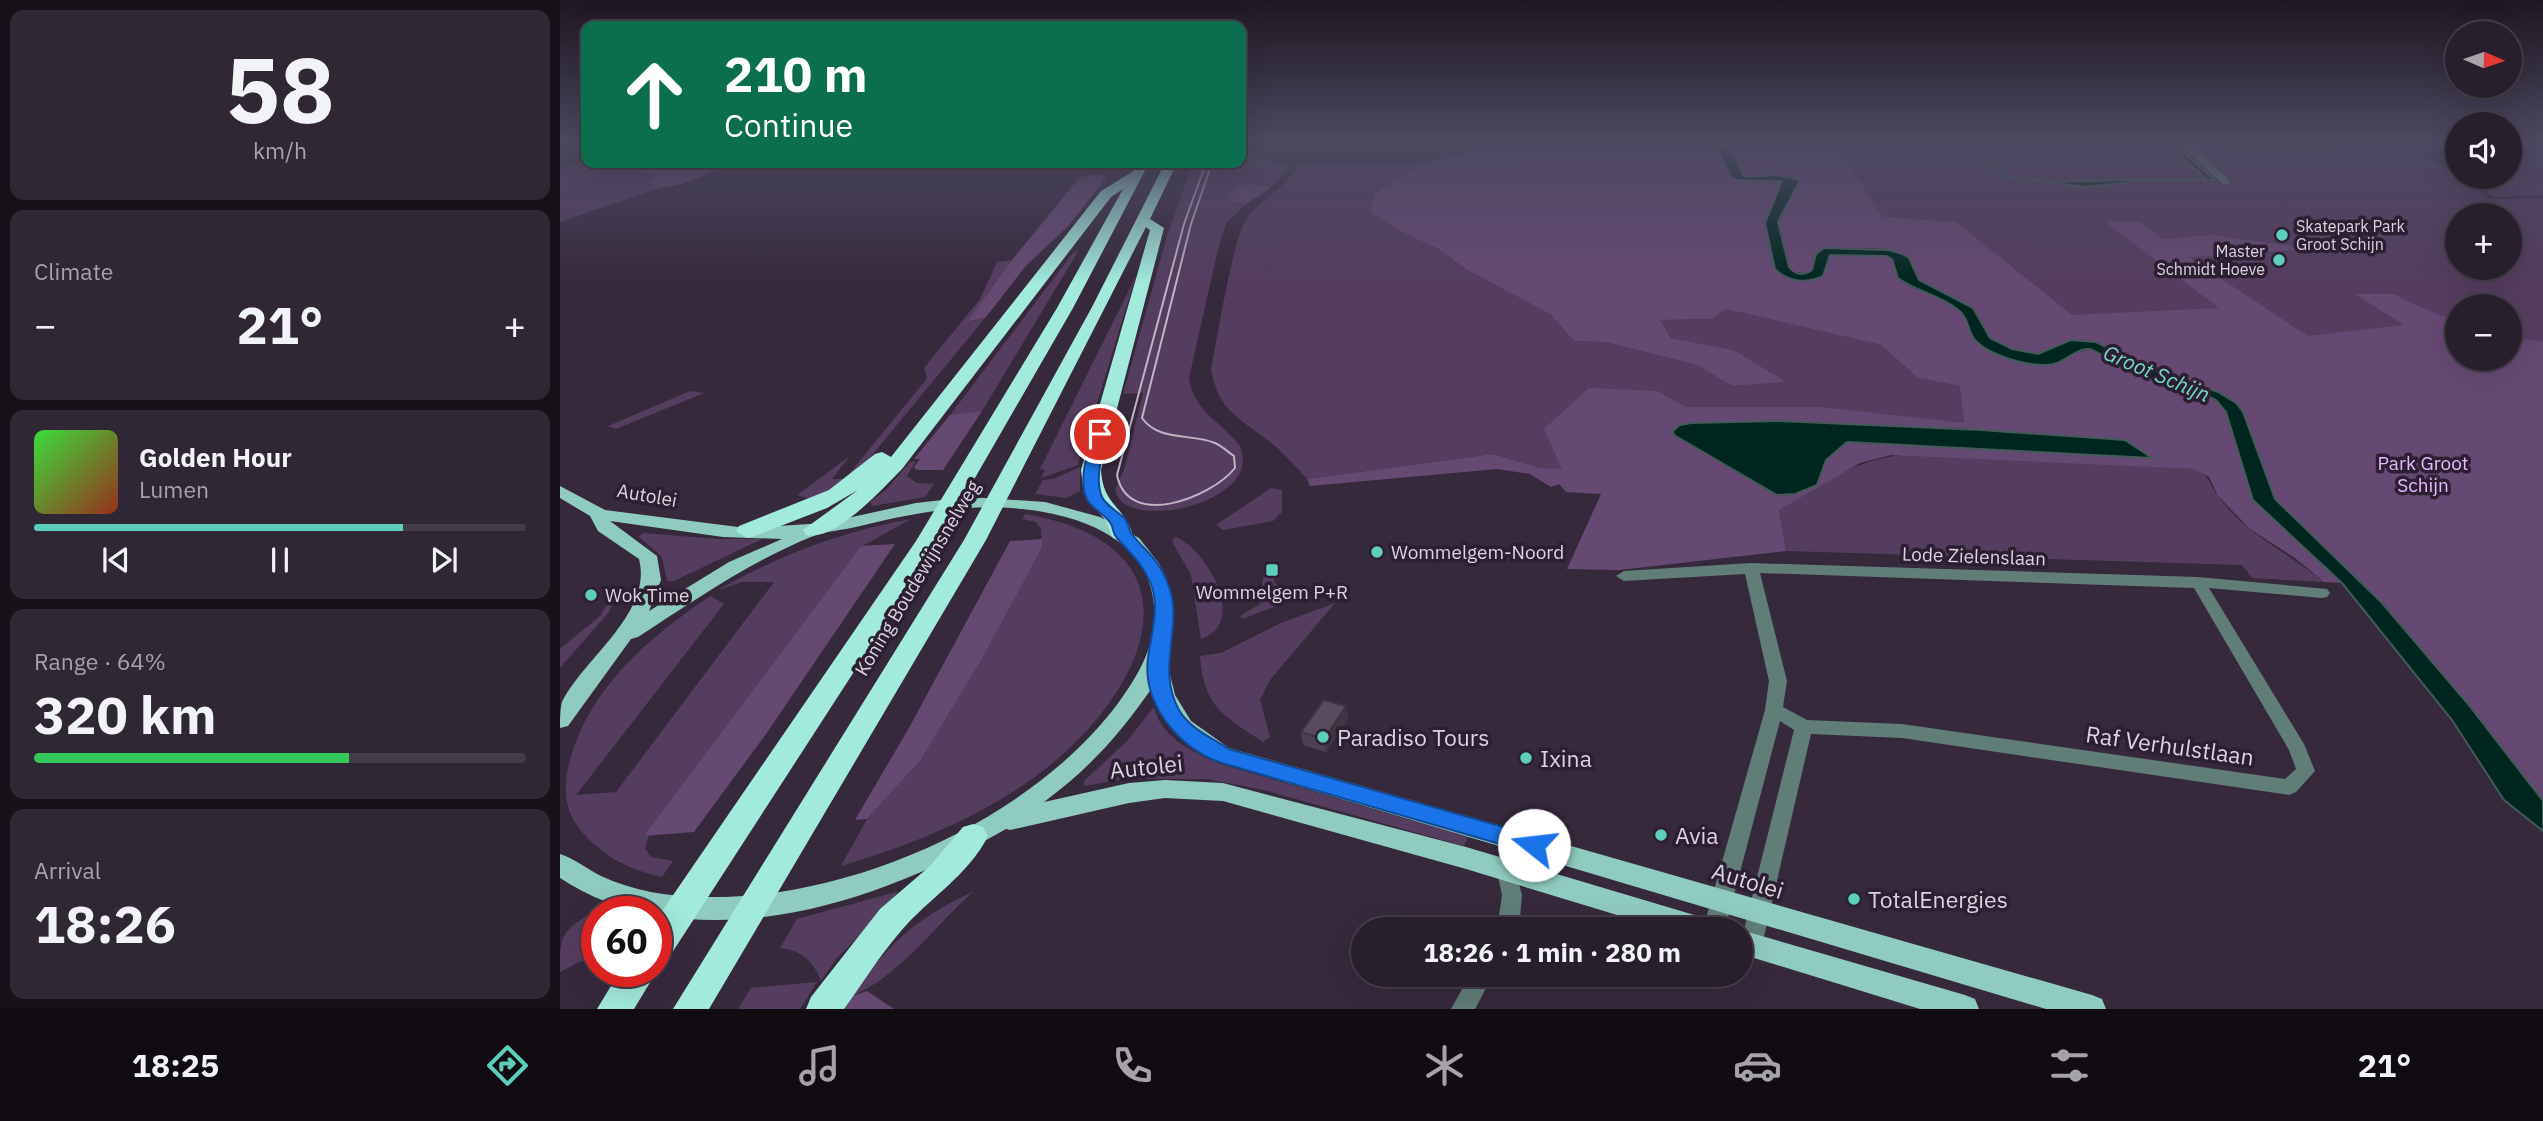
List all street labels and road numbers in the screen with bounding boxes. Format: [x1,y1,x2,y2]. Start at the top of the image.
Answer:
street label: Koning Boudewijnsnelweg [849,476,985,680]
street label: Autolei [615,478,679,512]
street label: Lode Zielenslaan [1902,541,2046,571]
street label: Raf Verhulstlaan [2084,718,2256,772]
street label: Autolei [1108,747,1184,785]
street label: Autolei [1709,855,1787,905]

